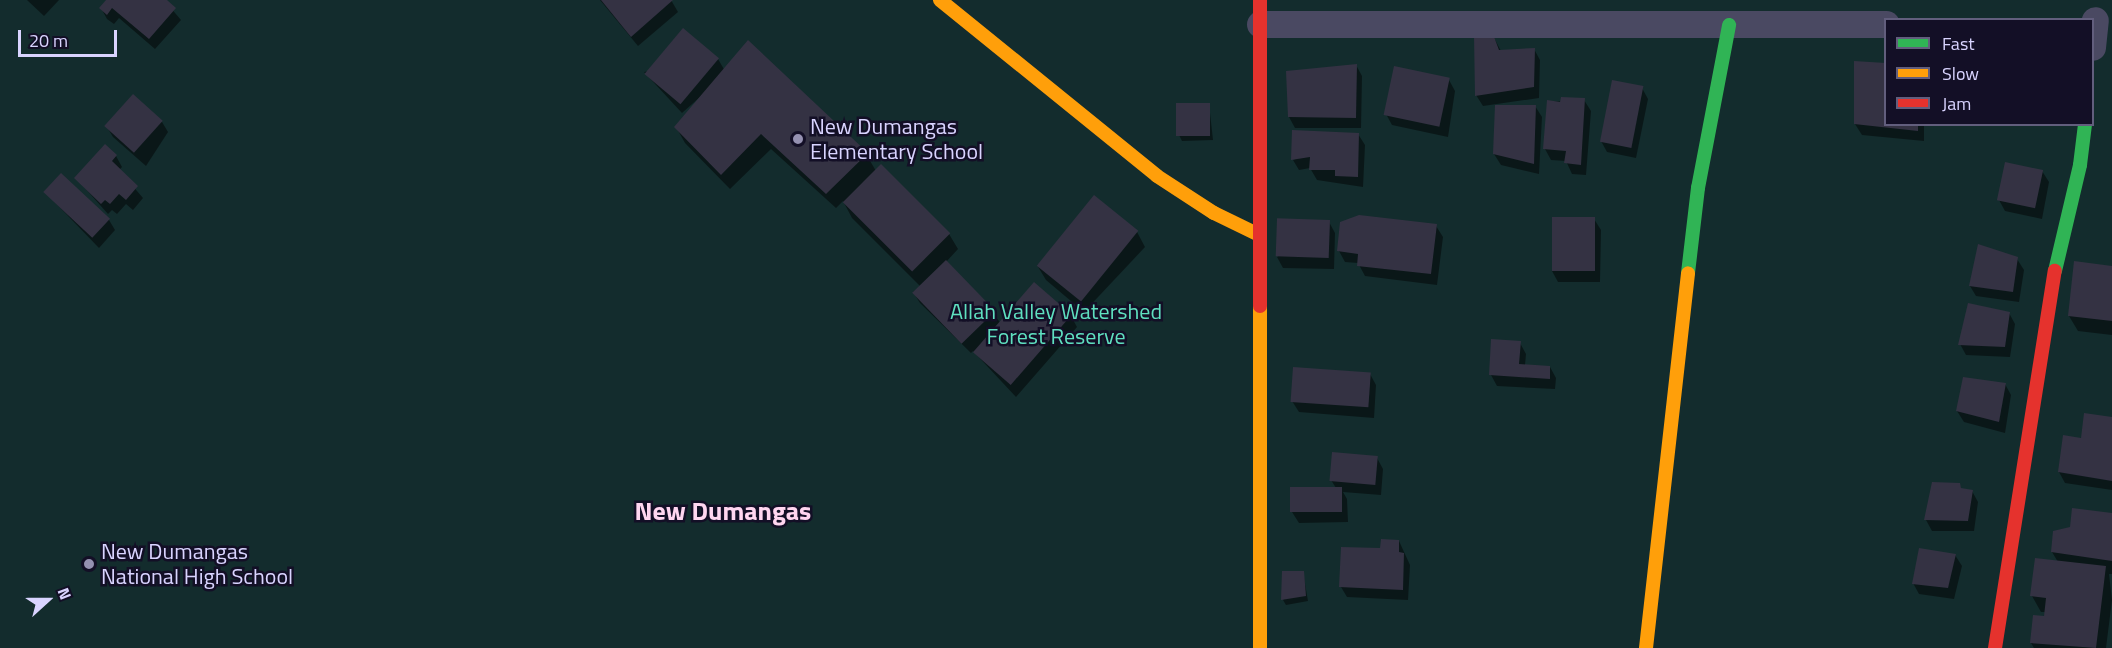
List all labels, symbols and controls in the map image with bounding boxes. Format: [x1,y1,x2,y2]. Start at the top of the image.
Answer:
scale bar [21,18,120,56]
legend [1884,18,2094,126]
text: 20 m [29,27,68,54]
text: Fast [1942,30,1975,57]
text: Slow [1942,60,1979,87]
text: Jam [1942,90,1971,117]
place label: New Dumangas Elementary School [810,113,983,164]
marker: New Dumangas Elementary School [791,132,805,146]
park label: Allah Valley Watershed Forest Reserve [950,298,1162,350]
district label: New Dumangas [635,495,811,527]
place label: New Dumangas National High School [101,538,293,590]
marker: New Dumangas National High School [82,557,96,571]
north arrow [18,570,78,630]
text: N [52,584,78,603]

